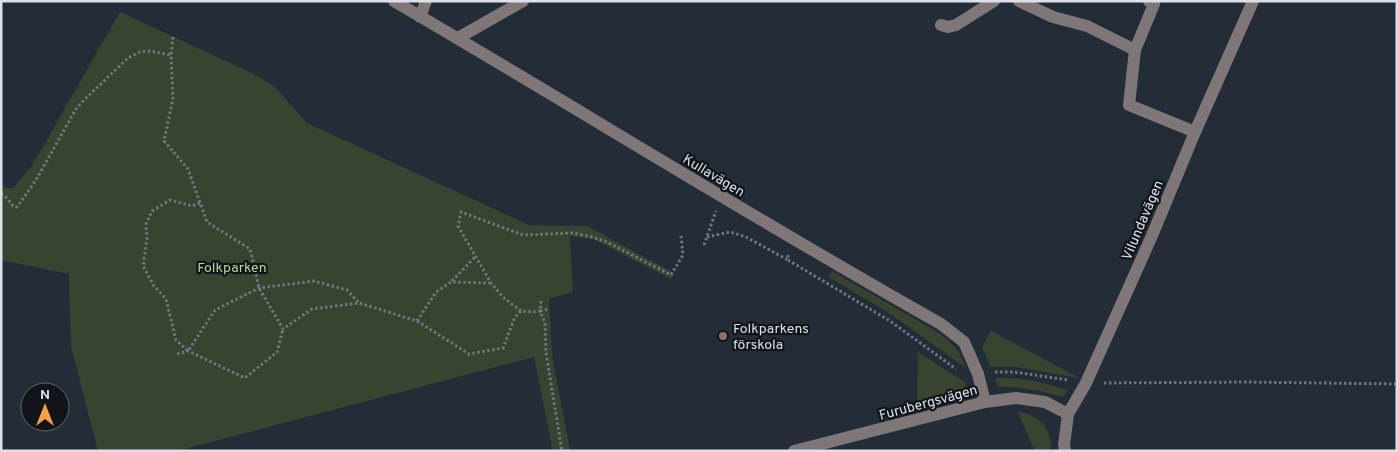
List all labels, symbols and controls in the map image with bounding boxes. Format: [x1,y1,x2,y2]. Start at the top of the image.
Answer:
street label: Kullavägen [679,151,747,201]
street label: Vilundavägen [1119,178,1168,263]
park label: Folkparken [197,260,267,277]
place label: Folkparkens förskola [733,321,809,354]
marker: Folkparkens förskola [717,330,729,342]
north arrow [20,382,70,432]
street label: Furubergsvägen [877,382,979,425]
text: N [40,387,50,404]

